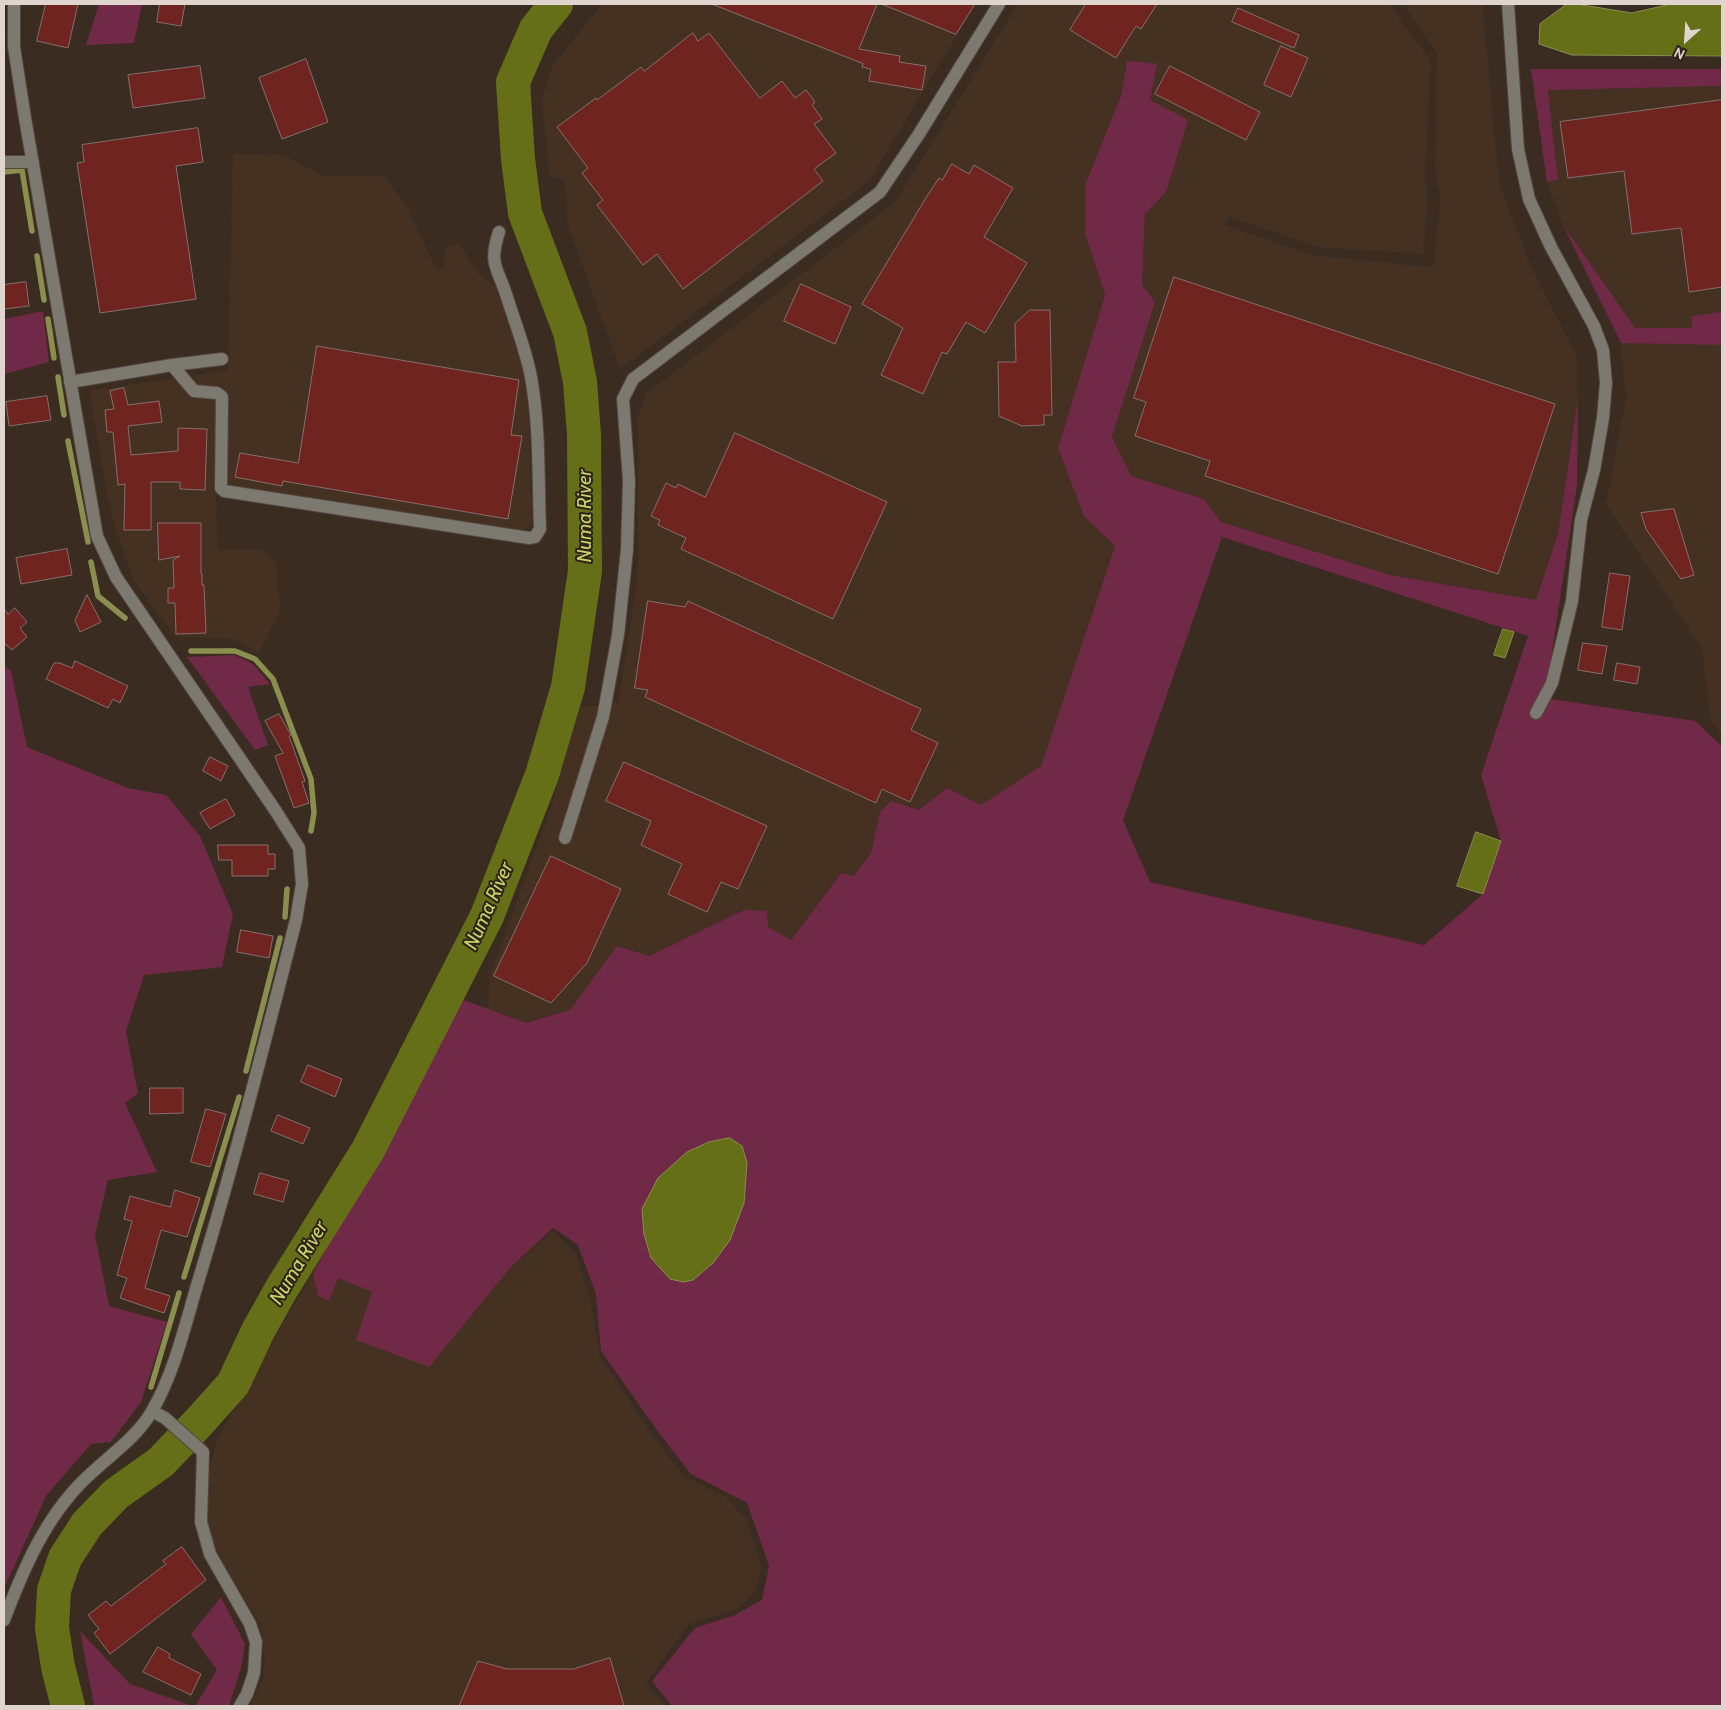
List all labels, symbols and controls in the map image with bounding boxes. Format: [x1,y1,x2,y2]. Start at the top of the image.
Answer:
north arrow [1661,15,1711,65]
text: N [1671,43,1688,64]
water label: Numa River [573,469,597,563]
water label: Numa River [459,859,519,953]
water label: Numa River [265,1217,333,1309]

